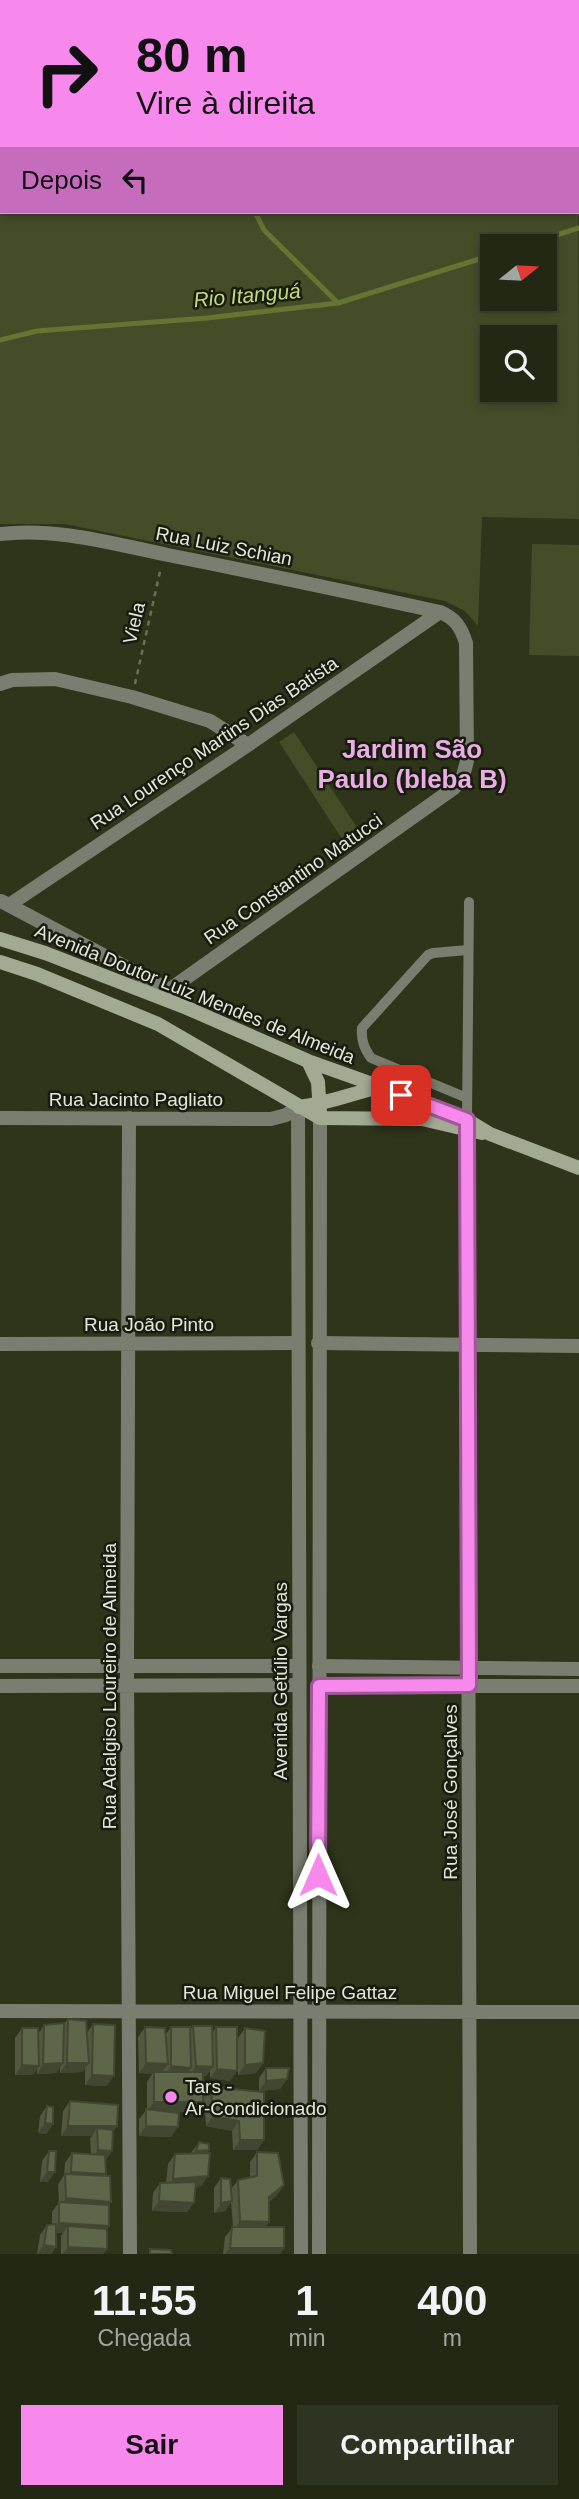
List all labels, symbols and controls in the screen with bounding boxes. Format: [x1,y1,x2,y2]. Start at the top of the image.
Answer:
icon: right [21,28,112,119]
text: 80 m [136,28,248,82]
text: Vire à direita [136,85,315,121]
icon: left [116,161,154,199]
text: Depois [21,165,102,195]
north arrow [480,234,556,312]
map controls [480,234,557,402]
water label: Rio Itanguá [192,279,302,311]
button: search [480,325,557,402]
street label: Rua Luiz Schian [154,522,294,570]
street label: Viela [119,600,149,646]
street label: Rua Lourenço Martins Dias Batista [86,652,342,834]
district label: Jardim São Paulo (bleba B) [317,734,507,794]
street label: Rua Constantino Matucci [200,810,386,948]
street label: Avenida Doutor Luiz Mendes de Almeida [32,920,358,1068]
pin [371,1065,431,1125]
icon: arrive [382,1076,420,1114]
street label: Rua Jacinto Pagliato [49,1089,223,1110]
street label: Rua João Pinto [84,1314,214,1335]
street label: Rua Adalgiso Loureiro de Almeida [99,1542,120,1829]
street label: Avenida Getúlio Vargas [270,1582,291,1780]
street label: Rua José Gonçalves [440,1704,461,1880]
position arrow [281,1838,355,1912]
street label: Rua Miguel Felipe Gattaz [183,1982,397,2003]
place label: Tars - Ar-Condicionado [185,2076,327,2119]
marker: Tars - Ar-Condicionado [163,2089,179,2105]
text: 11:55 [92,2277,197,2324]
text: 1 [295,2277,319,2324]
text: 400 [417,2277,487,2324]
text: Chegada [98,2325,191,2351]
text: min [288,2325,326,2351]
text: m [443,2325,462,2351]
button: Sair [21,2405,283,2485]
button: Compartilhar [297,2405,558,2485]

